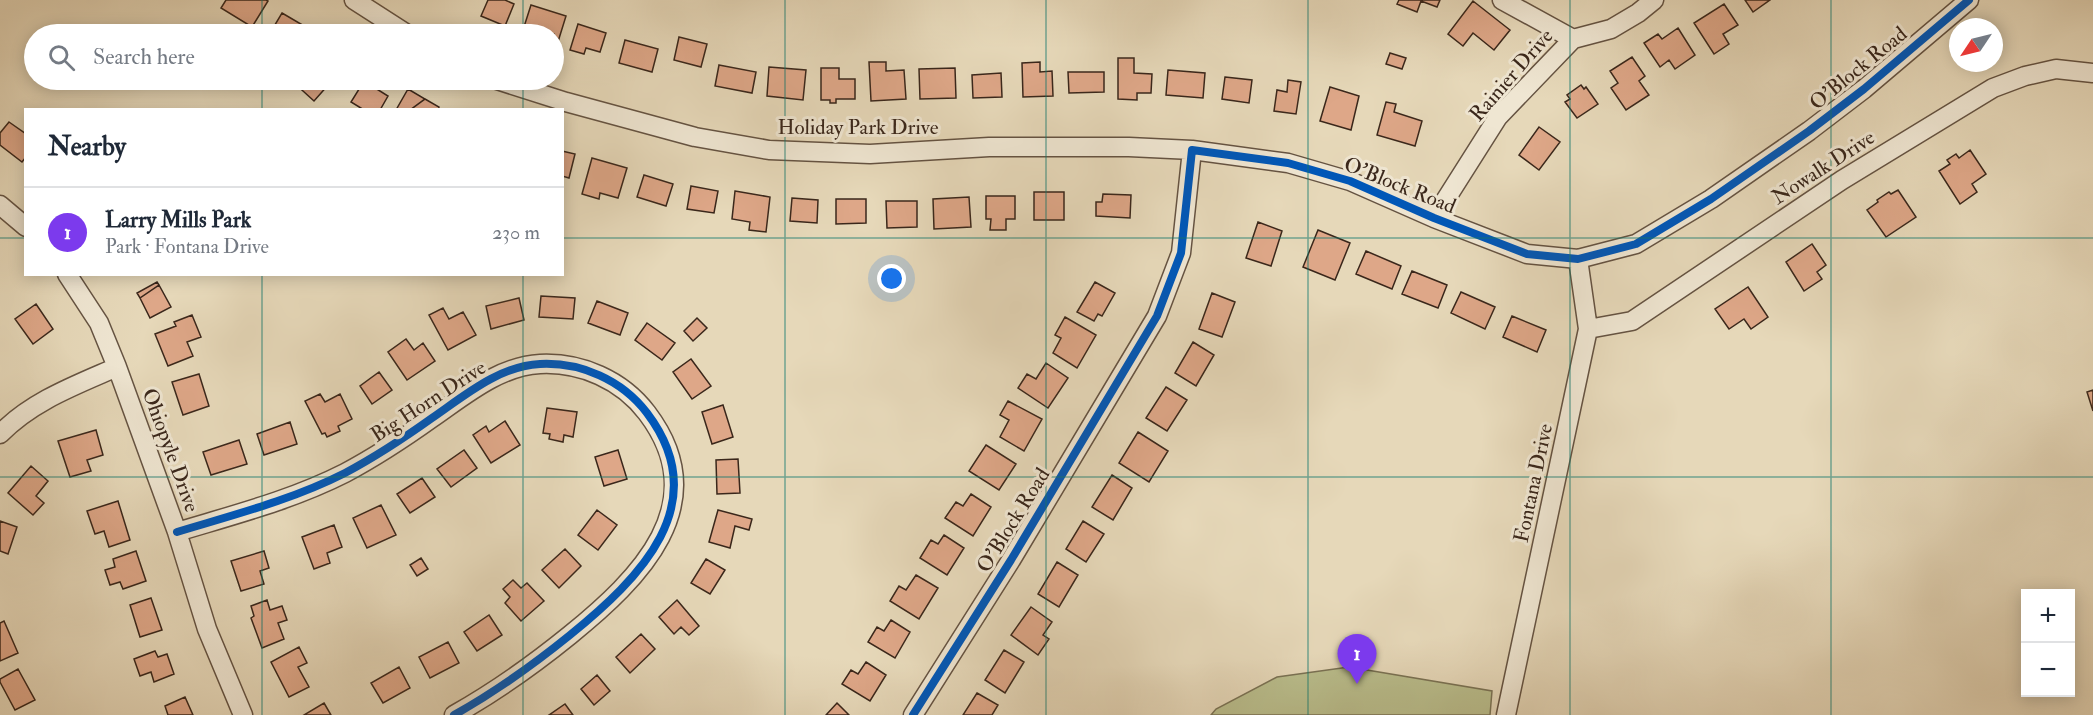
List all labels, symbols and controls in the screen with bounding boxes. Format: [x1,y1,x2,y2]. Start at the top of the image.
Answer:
north arrow [1949,18,2003,72]
street label: O'Block Road [1804,20,1913,116]
street label: Rainier Drive [1464,23,1559,127]
search box [24,24,564,90]
icon: search [45,41,78,74]
text: Search here [93,43,195,71]
street label: Holiday Park Drive [778,114,939,141]
street label: Nowalk Drive [1767,124,1880,211]
text: Nearby [48,131,126,163]
street label: O'Block Road [1340,151,1460,220]
text: Larry Mills Park [105,206,251,234]
text: 1 [64,220,71,245]
text: 230 m [492,220,540,245]
text: Park · Fontana Drive [105,234,269,259]
your location [877,264,906,293]
street label: Big Horn Drive [365,354,491,449]
street label: Ohiopyle Drive [136,385,205,516]
street label: Fontana Drive [1508,421,1559,545]
street label: O'Block Road [971,462,1057,578]
map controls [2021,589,2075,697]
button: + [2021,589,2075,643]
pin: 1 [1338,634,1376,684]
button: − [2021,643,2075,697]

